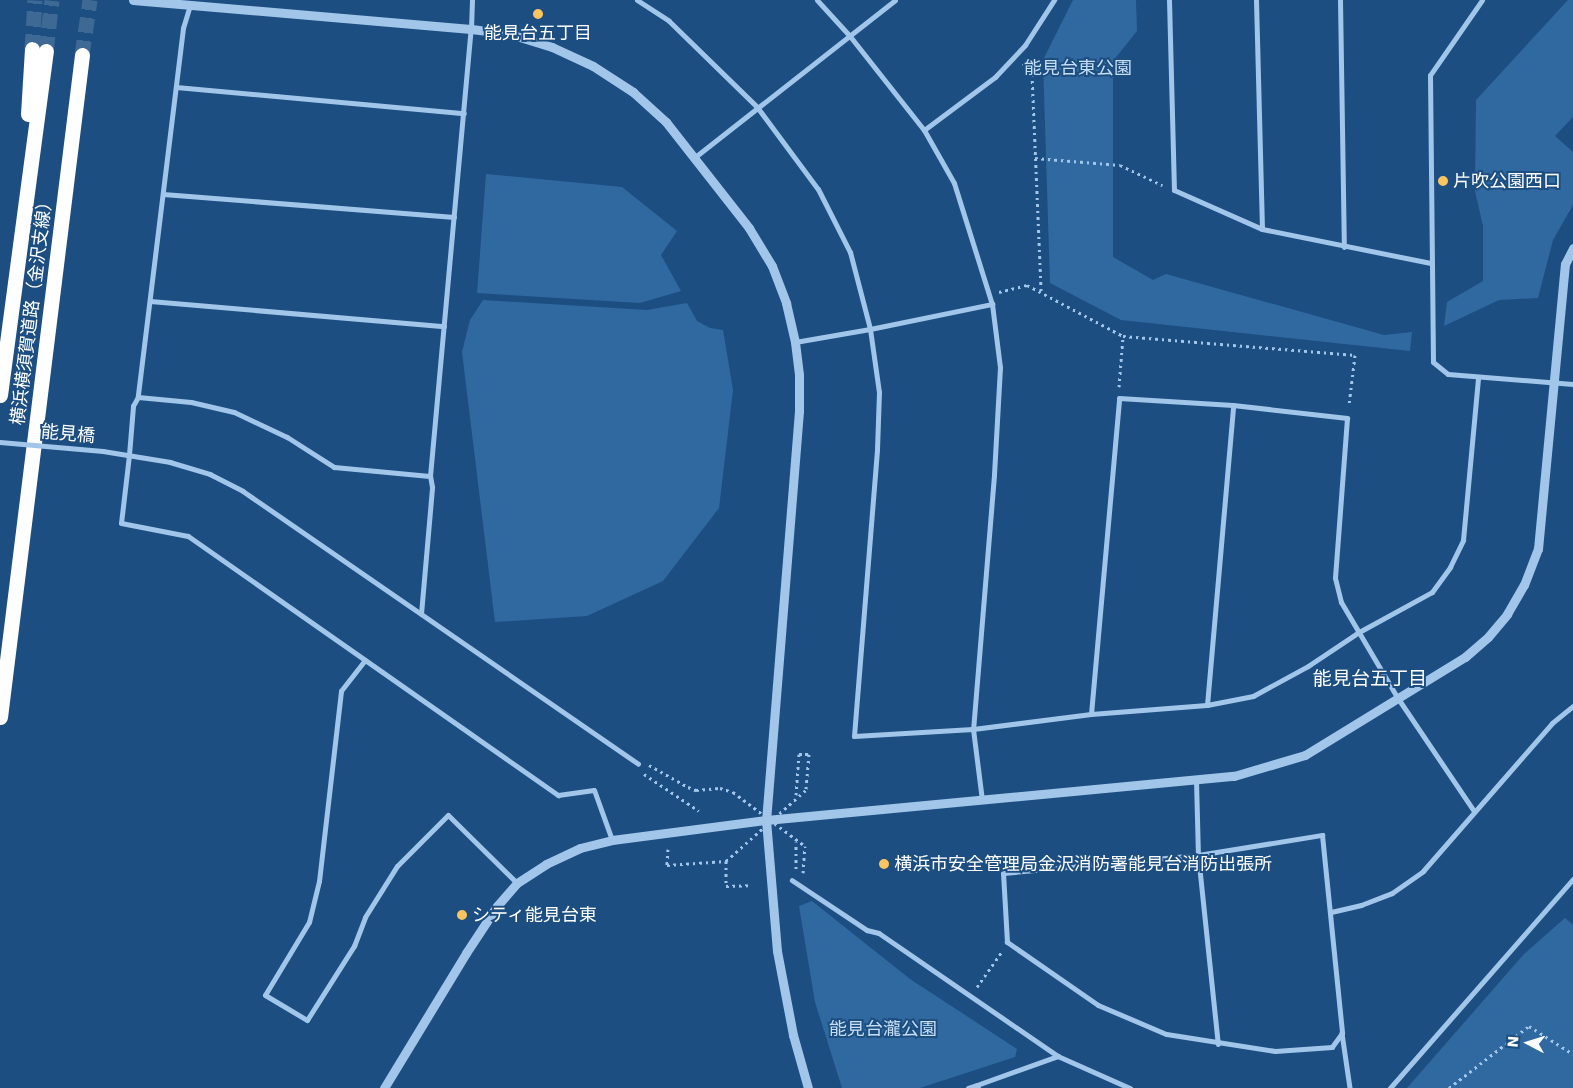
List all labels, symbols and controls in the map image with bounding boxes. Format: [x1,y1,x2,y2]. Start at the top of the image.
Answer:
marker: 能見台五丁目 [532,8,544,20]
place label: 能見台五丁目 [484,22,592,44]
park label: 能見台東公園 [1024,57,1132,79]
place label: 片吹公園西口 [1453,170,1561,192]
marker: 片吹公園西口 [1437,175,1449,187]
street label: 横浜横須賀道路（金沢支線） [7,192,57,426]
street label: 能見橋 [40,421,96,447]
district label: 能見台五丁目 [1313,668,1427,690]
place label: 横浜市安全管理局金沢消防署能見台消防出張所 [894,853,1272,875]
marker: 横浜市安全管理局金沢消防署能見台消防出張所 [878,858,890,870]
place label: シティ能見台東 [472,904,598,926]
marker: シティ能見台東 [456,909,468,921]
park label: 能見台瀧公園 [829,1018,937,1040]
north arrow [1503,1018,1553,1068]
text: N [1505,1035,1522,1048]

